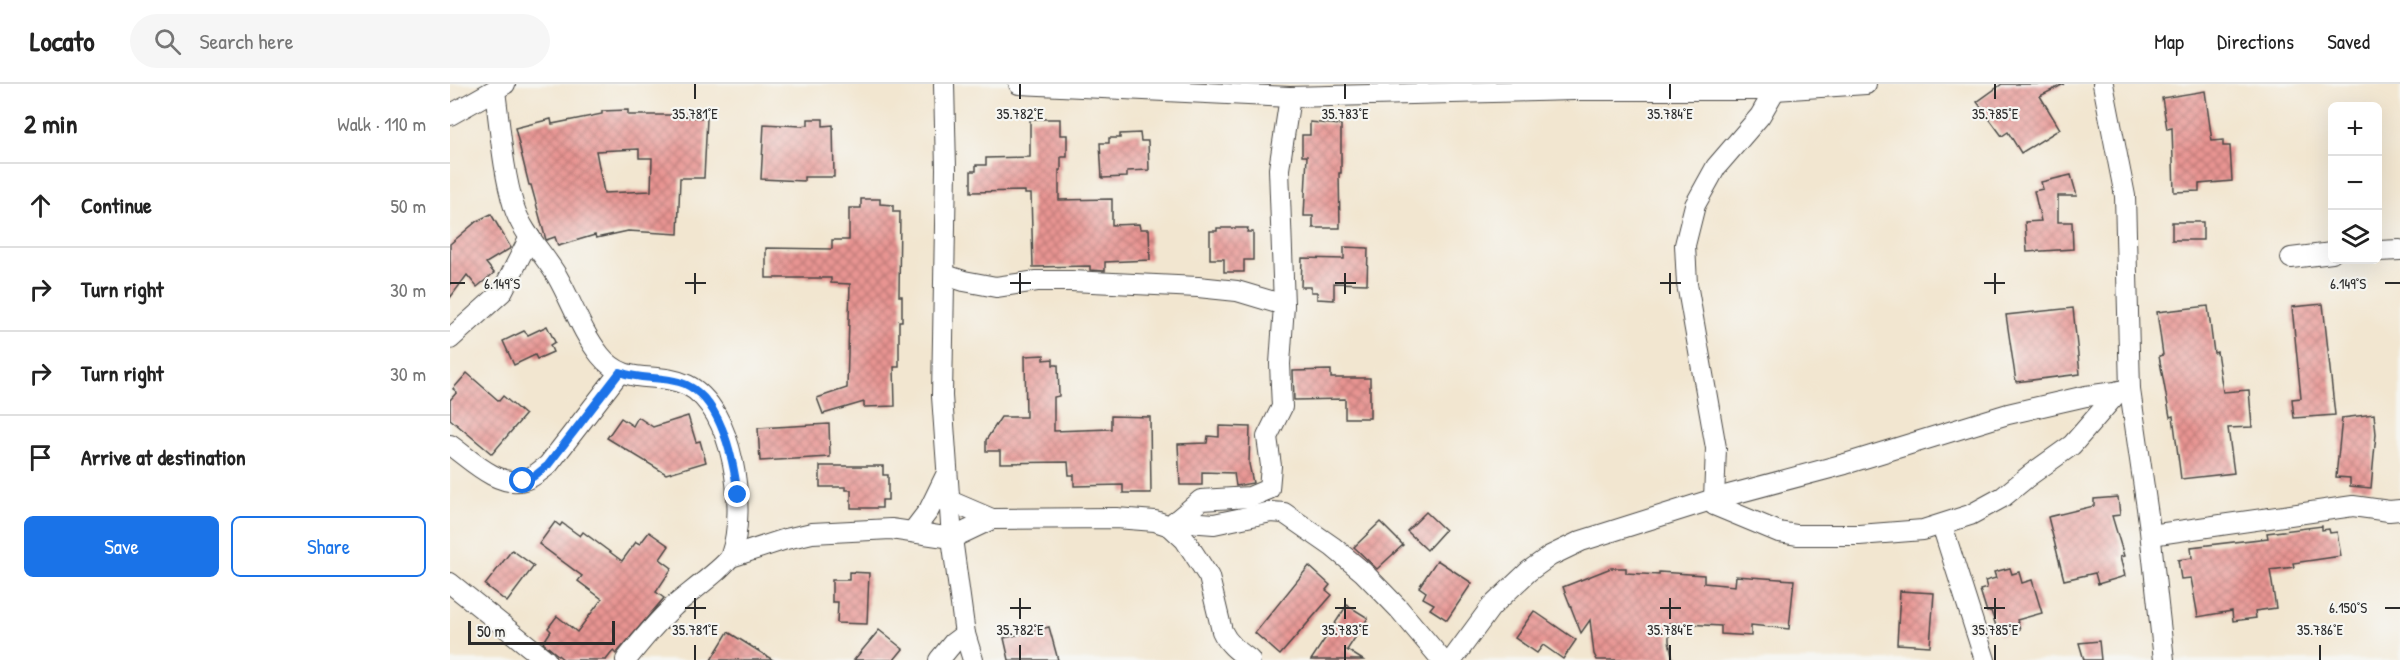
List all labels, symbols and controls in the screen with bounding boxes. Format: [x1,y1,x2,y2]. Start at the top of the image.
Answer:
search box [130,14,550,68]
text: Locato [30,22,94,60]
icon: search [151,25,184,58]
text: Search here [199,26,293,56]
text: Map [2154,27,2184,56]
text: Directions [2217,27,2294,56]
text: Saved [2327,27,2370,56]
map controls [2328,102,2382,264]
button: + [2328,102,2382,156]
text: 35.781°E [672,103,718,124]
text: 35.782°E [996,103,1044,124]
text: 35.783°E [1321,103,1369,124]
text: 35.784°E [1647,103,1693,124]
text: 35.785°E [1972,103,2019,124]
text: 2 min [24,106,77,141]
text: Walk · 110 m [337,110,426,137]
button: − [2328,156,2382,210]
icon: ahead [24,189,57,222]
text: Continue [81,190,152,220]
text: 50 m [390,192,426,219]
button: layers [2328,210,2382,264]
icon: right [24,273,57,306]
text: 6.149°S [484,273,520,294]
text: 6.149°S [2330,273,2366,294]
text: Turn right [81,274,164,304]
text: 30 m [390,276,426,303]
icon: right [24,357,57,390]
text: Turn right [81,358,164,388]
text: 30 m [390,360,426,387]
icon: arrive [24,441,57,474]
text: Arrive at destination [81,442,246,472]
route start [509,467,535,493]
route end [724,481,750,507]
button: Save [24,516,219,577]
button: Share [231,516,426,577]
text: 6.150°S [2329,597,2367,618]
scale bar [468,618,615,646]
text: 35.781°E [672,619,718,640]
text: 35.782°E [996,619,1044,640]
text: 35.783°E [1321,619,1369,640]
text: 35.784°E [1647,619,1693,640]
text: 35.785°E [1972,619,2019,640]
text: 35.786°E [2297,619,2344,640]
text: 50 m [477,620,506,642]

